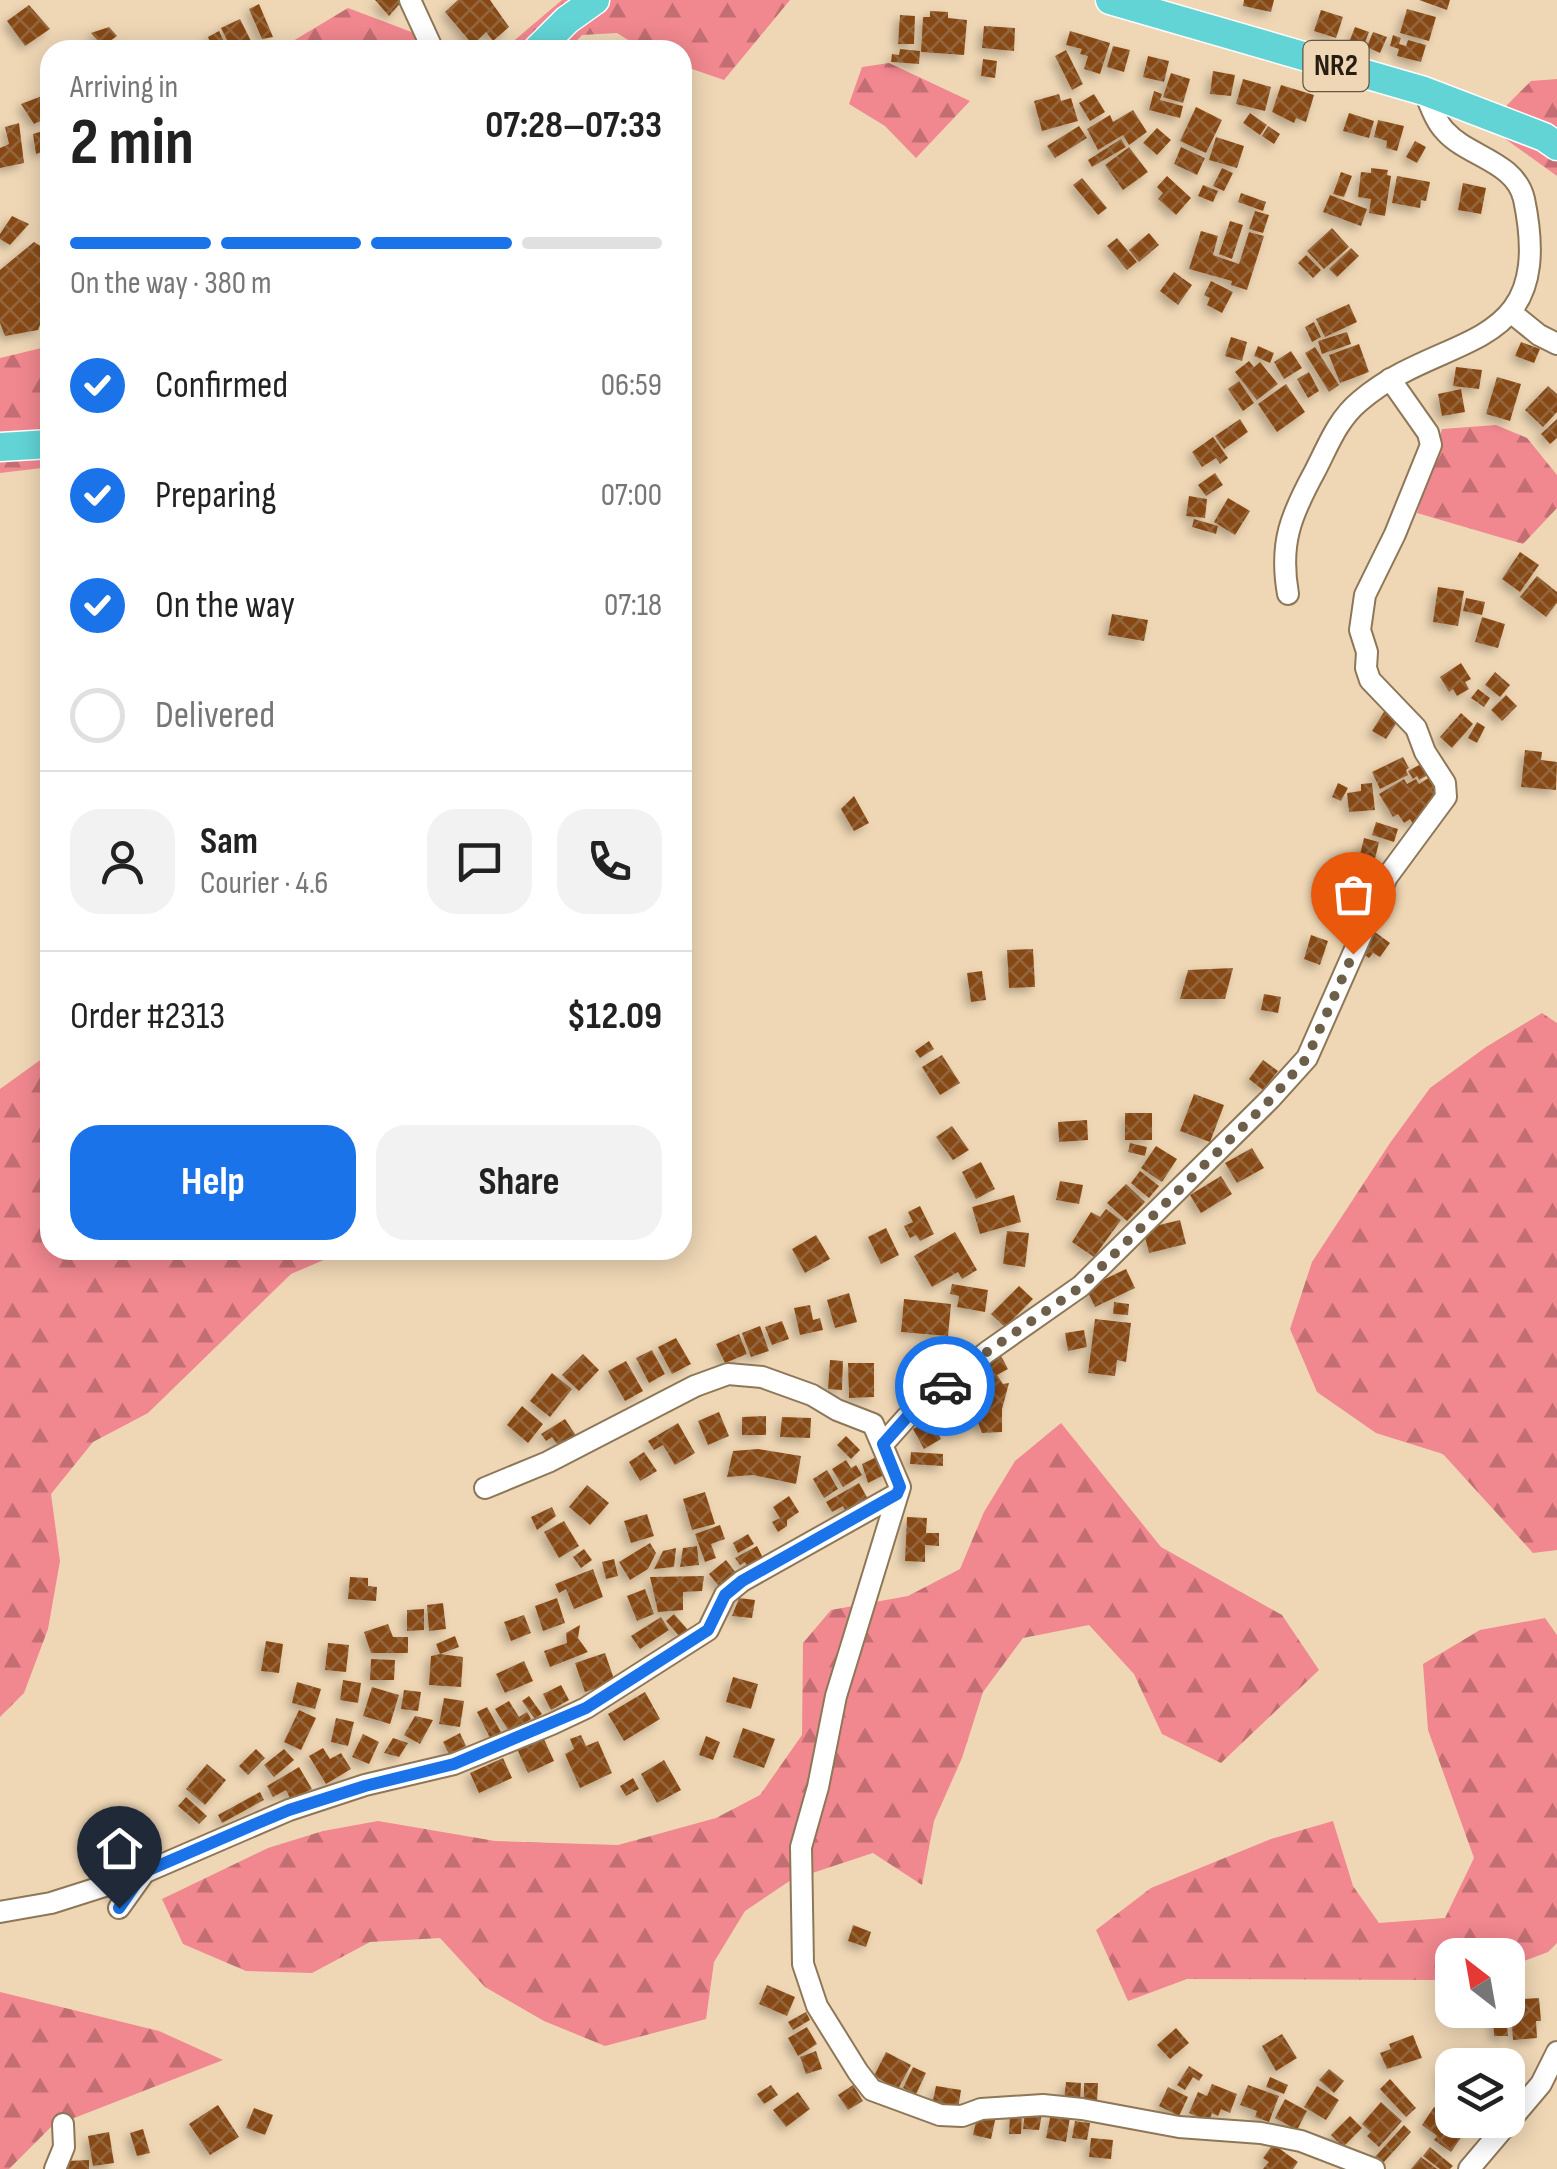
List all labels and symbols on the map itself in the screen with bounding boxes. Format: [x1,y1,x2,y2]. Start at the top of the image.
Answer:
road number: NR2 [1304,41,1368,91]
pin [1311,852,1396,955]
courier [895,1336,995,1436]
pin [77,1806,162,1909]
north arrow [1435,1938,1525,2028]

